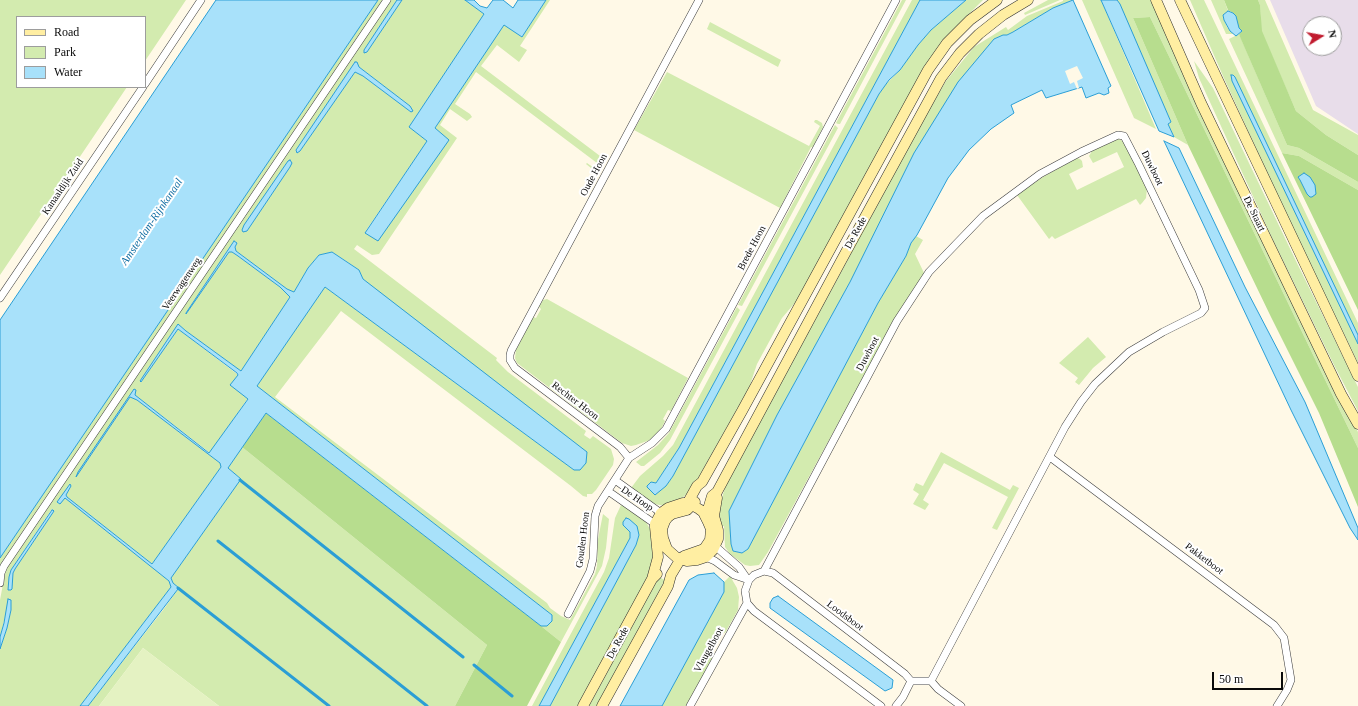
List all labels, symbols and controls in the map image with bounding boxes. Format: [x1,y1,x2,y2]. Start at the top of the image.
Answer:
legend [16,16,146,88]
north arrow [1302,16,1342,56]
text: Road [54,25,79,39]
text: N [1326,29,1339,39]
text: Park [54,45,76,59]
text: Water [54,65,82,79]
street label: Duwboot [1138,149,1166,187]
street label: Oude Hoon [578,152,610,198]
street label: Kanaaldijk Zuid [40,157,86,217]
water label: Amsterdam-Rijnkanaal [118,176,186,268]
street label: De Staart [1240,195,1268,233]
street label: De Rede [842,215,870,251]
street label: Brede Hoon [735,224,769,272]
street label: Veerwagenweg [160,255,204,313]
street label: Duwboot [854,335,882,373]
street label: Rechter Hoon [549,379,601,423]
street label: De Hoop [619,484,655,514]
street label: Gouden Hoon [574,511,592,569]
street label: Pakketboot [1182,541,1226,577]
street label: Loodsboot [824,598,866,634]
street label: De Rede [604,625,632,661]
street label: Vleugelboot [692,625,726,675]
scale bar [1214,664,1285,690]
text: 50 m [1219,672,1243,686]

